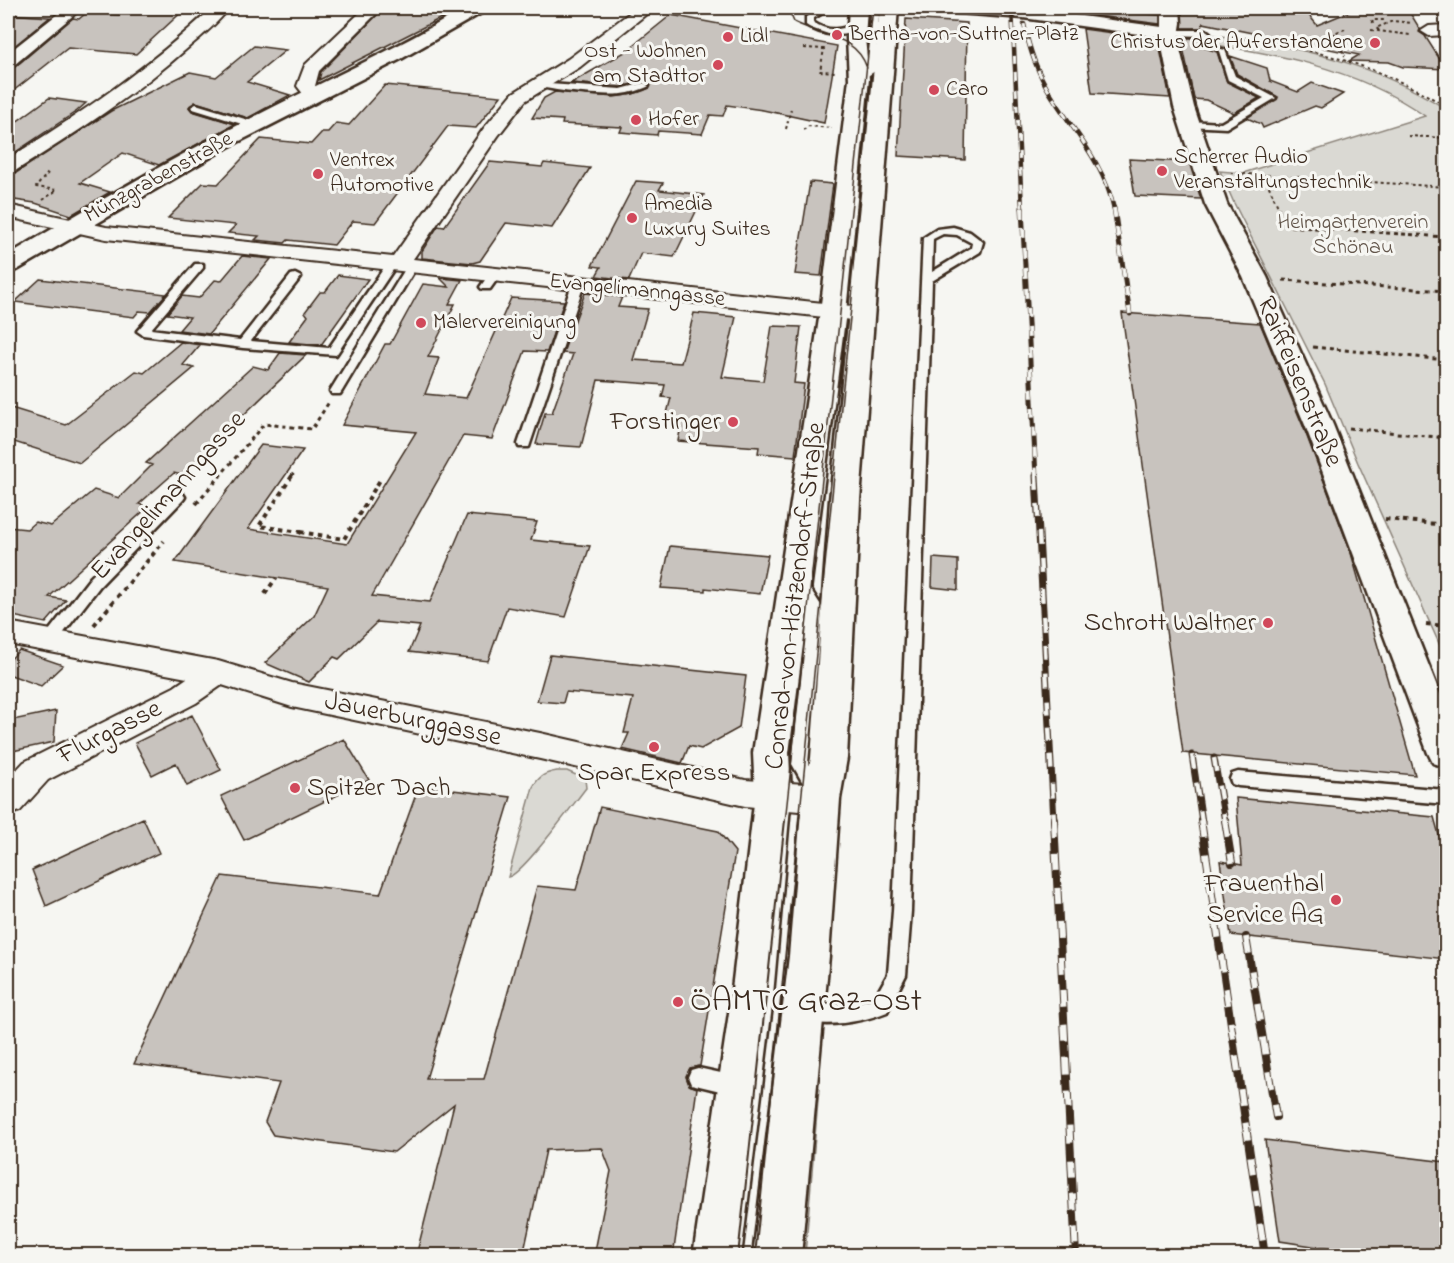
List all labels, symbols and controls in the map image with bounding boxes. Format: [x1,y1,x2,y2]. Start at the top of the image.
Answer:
place label: Bertha-von-Suttner-Platz [848,19,1079,51]
place label: Lidl [740,21,768,53]
place label: Christus der Auferstandene [1110,27,1363,59]
marker: Bertha-von-Suttner-Platz [830,28,844,42]
marker: Lidl [721,30,735,44]
place label: Ost - Wohnen am Stadttor [584,36,706,93]
marker: Christus der Auferstandene [1368,36,1382,50]
marker: Ost - Wohnen am Stadttor [711,58,725,72]
place label: Caro [946,74,988,106]
marker: Caro [927,83,941,97]
place label: Hofer [648,104,699,136]
marker: Hofer [629,113,643,127]
street label: Münzgrabenstraße [79,124,240,233]
place label: Scherrer Audio Veranstaltungstechnik [1173,142,1372,200]
place label: Ventrex Automotive [329,145,434,202]
marker: Scherrer Audio Veranstaltungstechnik [1155,164,1169,178]
marker: Ventrex Automotive [311,167,325,181]
place label: Amedia Luxury Suites [644,189,771,247]
park label: Heimgartenverein Schönau [1278,207,1428,264]
marker: Amedia Luxury Suites [625,211,639,225]
street label: Evangelimanngasse [547,266,727,317]
street label: Raiffeisenstraße [1246,291,1353,474]
place label: Malervereinigung [433,307,576,340]
marker: Malervereinigung [414,316,428,330]
street label: Evangelimanngasse [82,402,257,590]
place label: Forstinger [609,403,722,442]
marker: Forstinger [726,415,740,429]
street label: Conrad-von-Hötzendorf-Straße [755,419,837,772]
place label: Schrott Waltner [1084,604,1257,643]
marker: Schrott Waltner [1261,616,1275,630]
street label: Jauerburggasse [321,682,506,758]
street label: Flurgasse [50,690,170,776]
marker: Spar Express [647,740,661,754]
place label: Spar Express [578,754,730,793]
place label: Spitzer Dach [307,769,451,808]
marker: Spitzer Dach [288,781,302,795]
place label: Frauenthal Service AG [1203,865,1324,935]
marker: Frauenthal Service AG [1329,893,1343,907]
place label: ÖAMTC Graz-Ost [690,978,922,1026]
marker: ÖAMTC Graz-Ost [671,995,685,1009]

